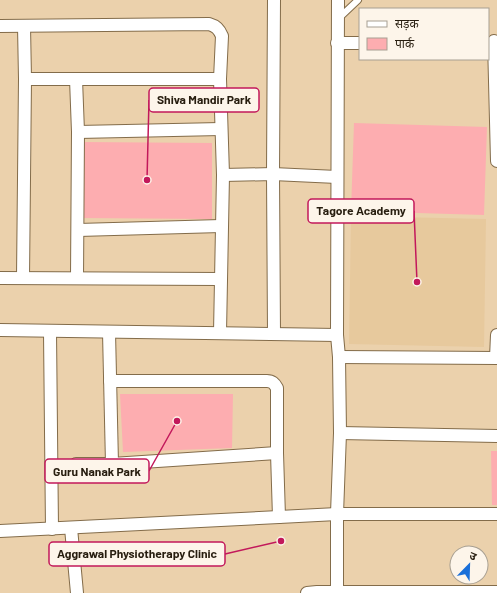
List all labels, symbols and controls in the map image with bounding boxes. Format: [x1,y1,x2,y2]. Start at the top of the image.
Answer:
legend [359,8,489,60]
text: सड़क [395,16,420,31]
text: पार्क [395,36,415,50]
callout: Shiva Mandir Park [149,88,259,112]
text: Shiva Mandir Park [157,92,252,106]
callout: Tagore Academy [308,199,414,223]
text: Tagore Academy [316,203,406,217]
callout: Guru Nanak Park [45,459,149,483]
text: Guru Nanak Park [53,464,142,478]
callout: Aggrawal Physiotherapy Clinic [49,542,225,566]
north arrow [449,545,489,585]
text: Aggrawal Physiotherapy Clinic [57,546,218,560]
text: उ [468,548,479,563]

